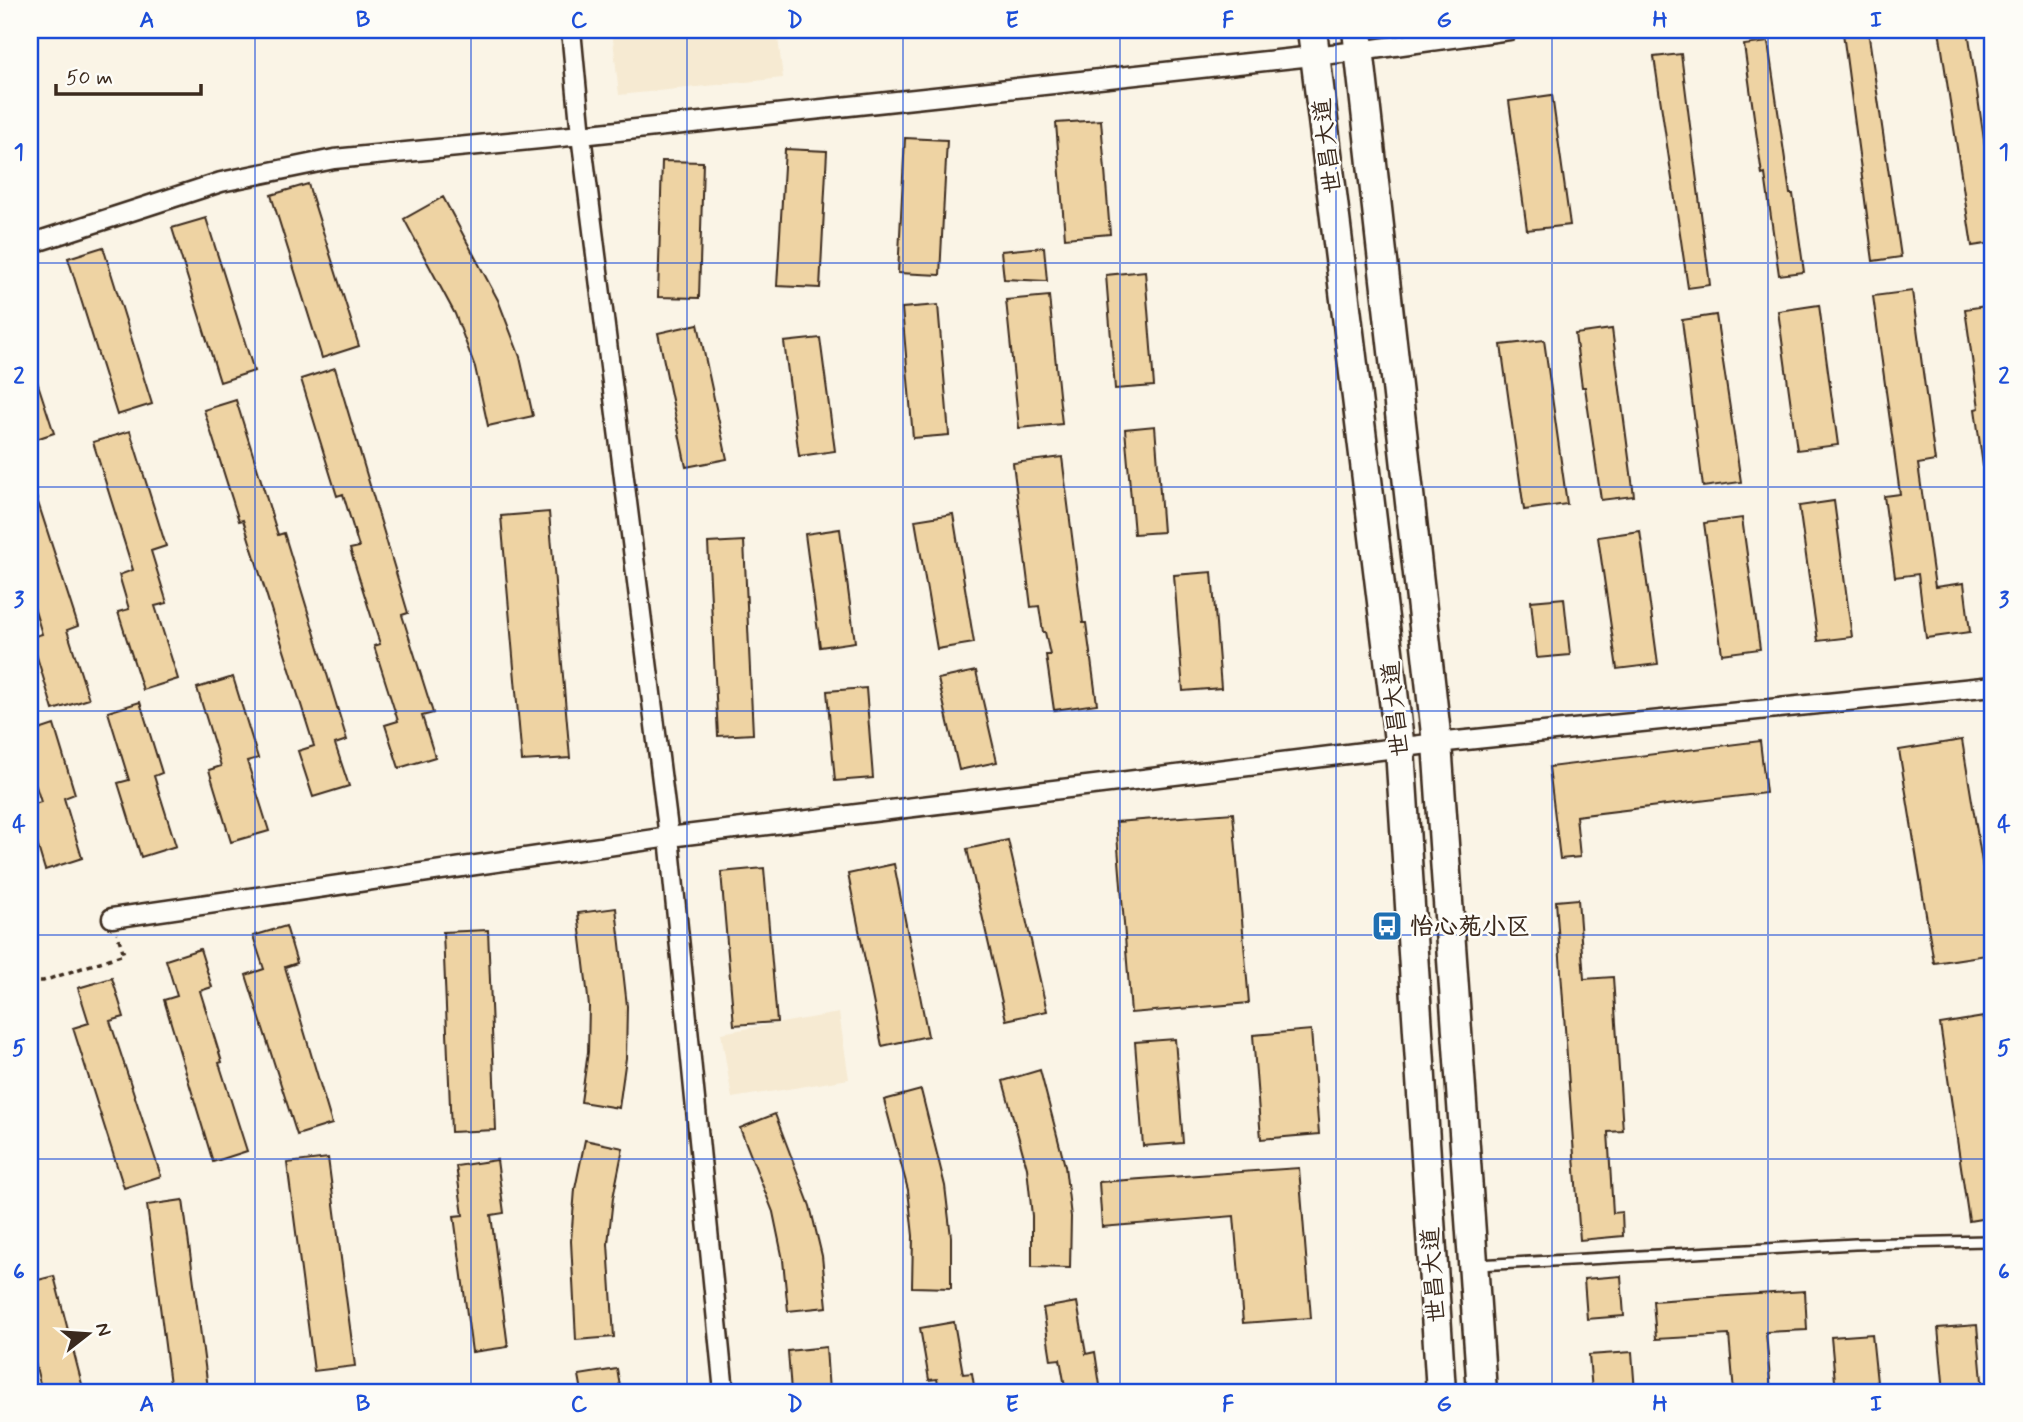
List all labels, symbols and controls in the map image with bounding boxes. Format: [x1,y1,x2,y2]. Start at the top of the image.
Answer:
text: A [139,6,155,36]
text: B [356,6,371,36]
text: C [571,6,588,36]
text: D [787,6,803,36]
text: E [1005,6,1019,36]
text: F [1222,6,1234,36]
text: G [1436,6,1452,36]
text: H [1652,6,1668,36]
text: I [1870,6,1882,36]
scale bar [56,52,201,96]
text: 50 m [66,64,113,92]
street label: 世昌大道 [1307,96,1350,195]
text: 1 [14,138,24,168]
text: 1 [1999,138,2009,168]
text: 2 [13,362,25,392]
text: 2 [1998,362,2010,392]
text: 3 [14,586,25,616]
text: 3 [1999,586,2010,616]
street label: 世昌大道 [1376,659,1417,758]
text: 4 [12,810,26,840]
text: 4 [1997,810,2011,840]
bus stop icon: 怡心苑小区 [1370,909,1404,943]
place label: 怡心苑小区 [1410,912,1530,943]
text: 5 [12,1034,26,1064]
text: 5 [1997,1034,2011,1064]
street label: 世昌大道 [1416,1226,1453,1324]
text: 6 [13,1258,25,1288]
text: 6 [1998,1258,2010,1288]
north arrow [52,1300,122,1370]
text: N [89,1320,117,1339]
text: A [139,1390,155,1420]
text: B [356,1390,371,1420]
text: C [571,1390,588,1420]
text: D [787,1390,803,1420]
text: E [1005,1390,1019,1420]
text: F [1222,1390,1234,1420]
text: G [1436,1390,1452,1420]
text: H [1652,1390,1668,1420]
text: I [1870,1390,1882,1420]

